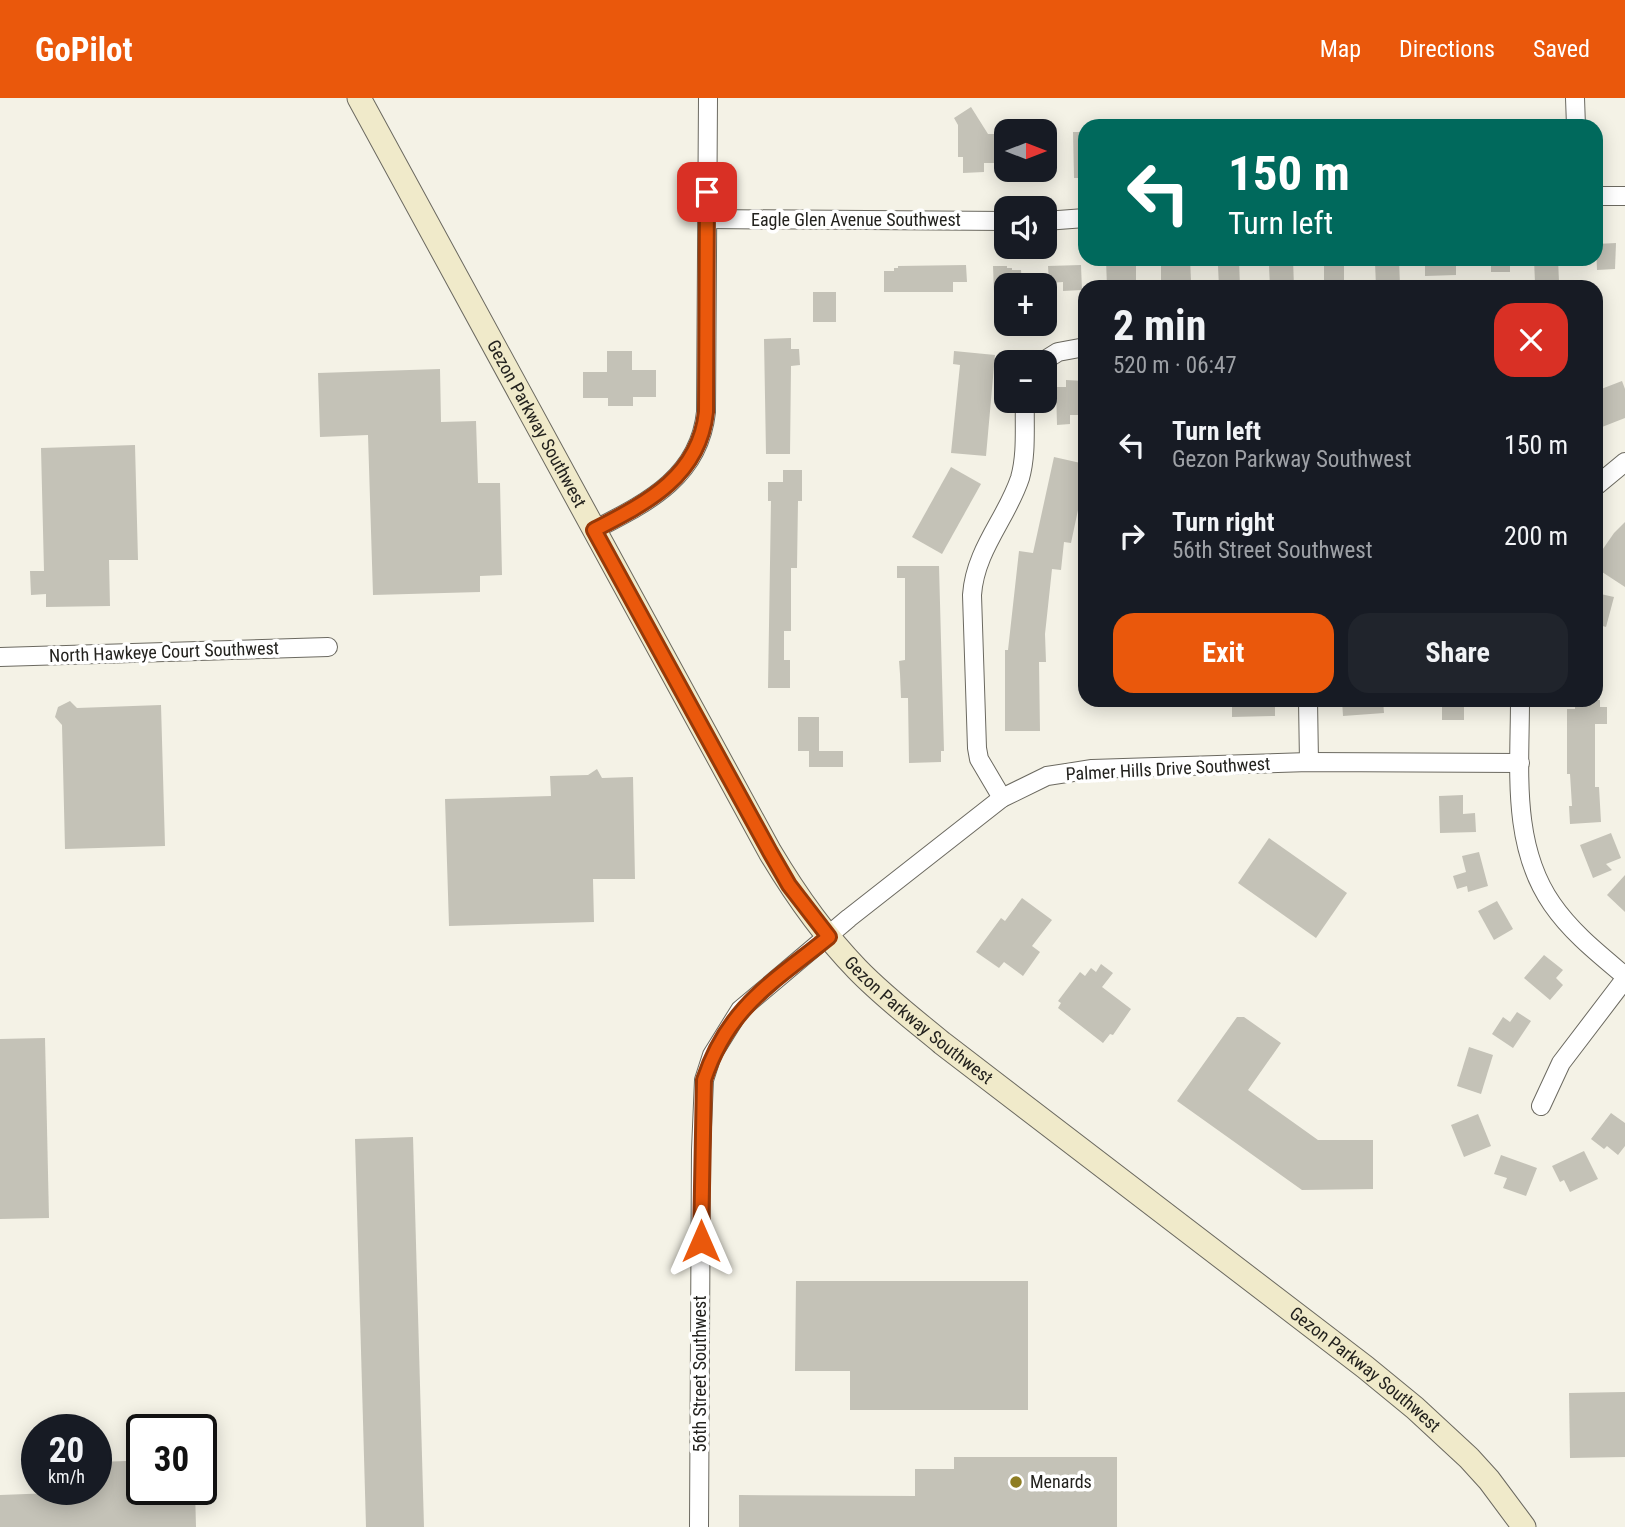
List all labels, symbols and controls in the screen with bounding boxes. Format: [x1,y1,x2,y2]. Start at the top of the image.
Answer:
text: GoPilot [35,30,133,69]
text: Map [1320,35,1361,63]
text: Directions [1399,35,1495,63]
text: Saved [1533,35,1590,63]
north arrow [994,119,1057,182]
map controls [994,119,1057,413]
text: 150 m [1228,145,1350,202]
icon: left [1113,147,1204,238]
pin [677,162,737,222]
icon: arrive [688,173,726,211]
button: sound [994,196,1057,259]
text: Turn left [1228,204,1333,242]
street label: Eagle Glen Avenue Southwest [751,209,961,230]
button: + [994,273,1057,336]
text: 2 min [1113,301,1206,350]
button: close [1494,303,1568,377]
street label: Gezon Parkway Southwest [483,336,591,511]
button: − [994,350,1057,413]
text: 520 m · 06:47 [1113,352,1237,379]
text: Turn left [1172,416,1261,446]
icon: left [1113,426,1151,464]
text: 150 m [1504,430,1568,460]
text: Gezon Parkway Southwest [1172,446,1411,473]
text: Turn right [1172,507,1274,537]
icon: right [1113,517,1151,555]
text: 200 m [1504,521,1568,551]
text: 56th Street Southwest [1172,537,1373,564]
button: Exit [1113,613,1334,693]
button: Share [1348,613,1568,693]
street label: North Hawkeye Court Southwest [49,637,279,666]
street label: Palmer Hills Drive Southwest [1065,753,1271,784]
street label: Gezon Parkway Southwest [840,952,997,1088]
position arrow [664,1204,738,1278]
street label: 56th Street Southwest [689,1296,710,1453]
street label: Gezon Parkway Southwest [1286,1302,1445,1436]
speed limit sign: 30 [126,1414,217,1505]
text: 20 [49,1430,84,1471]
text: km/h [48,1466,85,1487]
place label: Menards [1030,1471,1092,1492]
marker: Menards [1008,1474,1024,1490]

